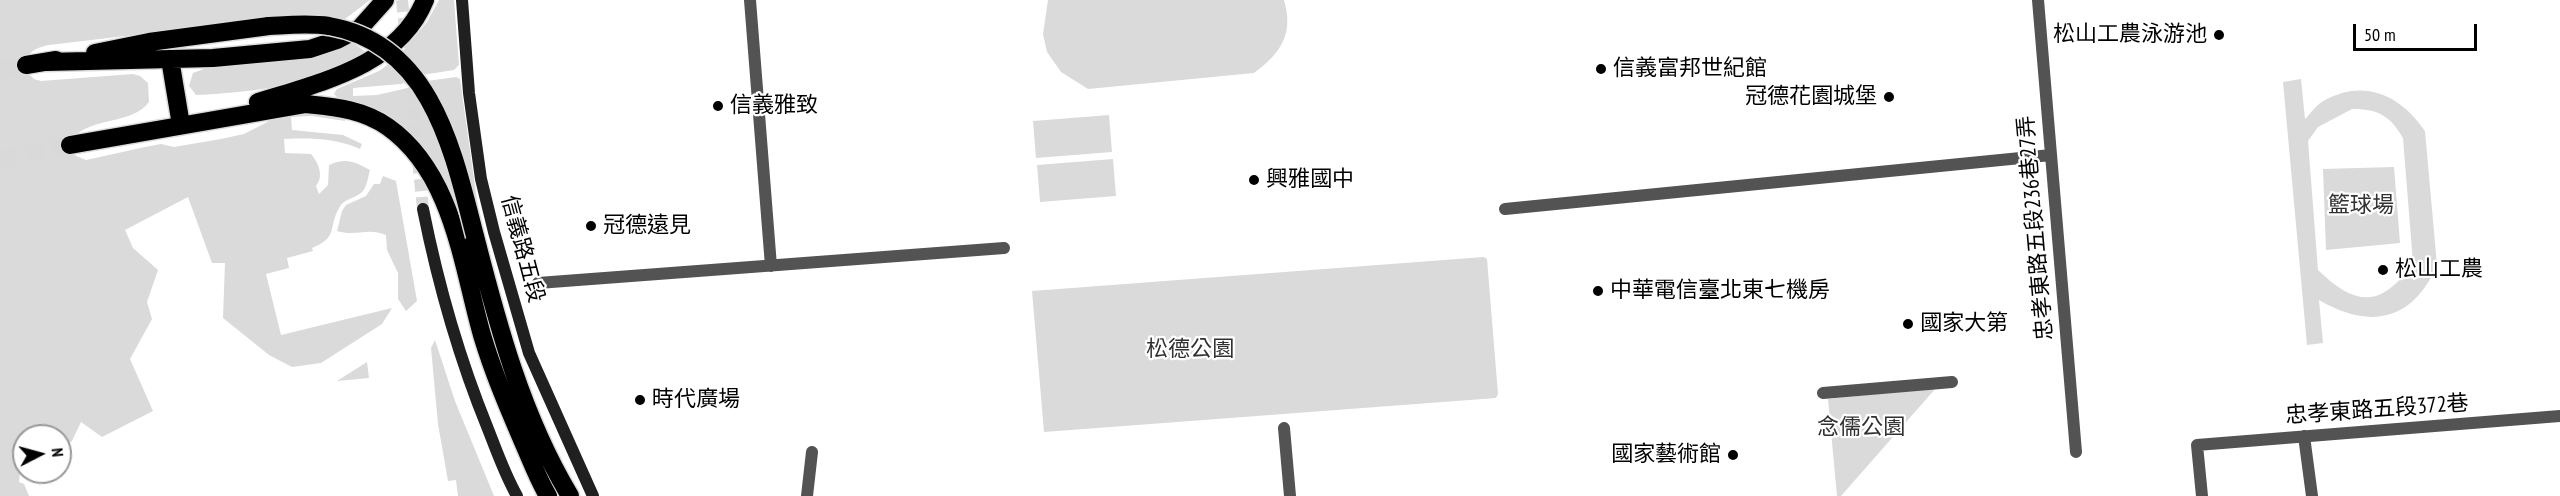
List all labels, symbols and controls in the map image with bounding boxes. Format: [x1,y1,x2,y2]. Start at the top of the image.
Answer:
scale bar [2356,12,2480,50]
place label: 松山工農泳游池 [2053,22,2207,48]
text: 50 m [2364,23,2396,46]
marker: 松山工農泳游池 [2212,28,2226,42]
place label: 信義富邦世紀館 [1613,56,1767,82]
marker: 信義富邦世紀館 [1594,62,1608,76]
place label: 冠德花園城堡 [1745,84,1877,110]
marker: 冠德花園城堡 [1882,90,1896,104]
place label: 信義雅致 [730,93,818,119]
marker: 信義雅致 [711,99,725,113]
street label: 忠孝東路五段236巷27弄 [2013,115,2059,341]
place label: 興雅國中 [1266,167,1354,193]
marker: 興雅國中 [1247,173,1261,187]
street label: 信義路五段 [495,192,549,306]
park label: 籃球場 [2328,193,2394,219]
place label: 冠德遠見 [603,213,691,239]
marker: 冠德遠見 [584,219,598,233]
place label: 松山工農 [2395,257,2483,283]
marker: 松山工農 [2376,263,2390,277]
place label: 中華電信臺北東七機房 [1610,278,1830,304]
marker: 中華電信臺北東七機房 [1591,284,1605,298]
place label: 國家大第 [1920,311,2008,337]
marker: 國家大第 [1901,317,1915,331]
park label: 松德公園 [1146,337,1234,363]
place label: 時代廣場 [652,387,740,413]
street label: 忠孝東路五段372巷 [2284,390,2470,430]
marker: 時代廣場 [633,393,647,407]
park label: 念儒公園 [1817,415,1905,441]
north arrow [12,424,72,484]
place label: 國家藝術館 [1611,442,1721,468]
text: N [48,447,68,458]
marker: 國家藝術館 [1726,448,1740,462]

